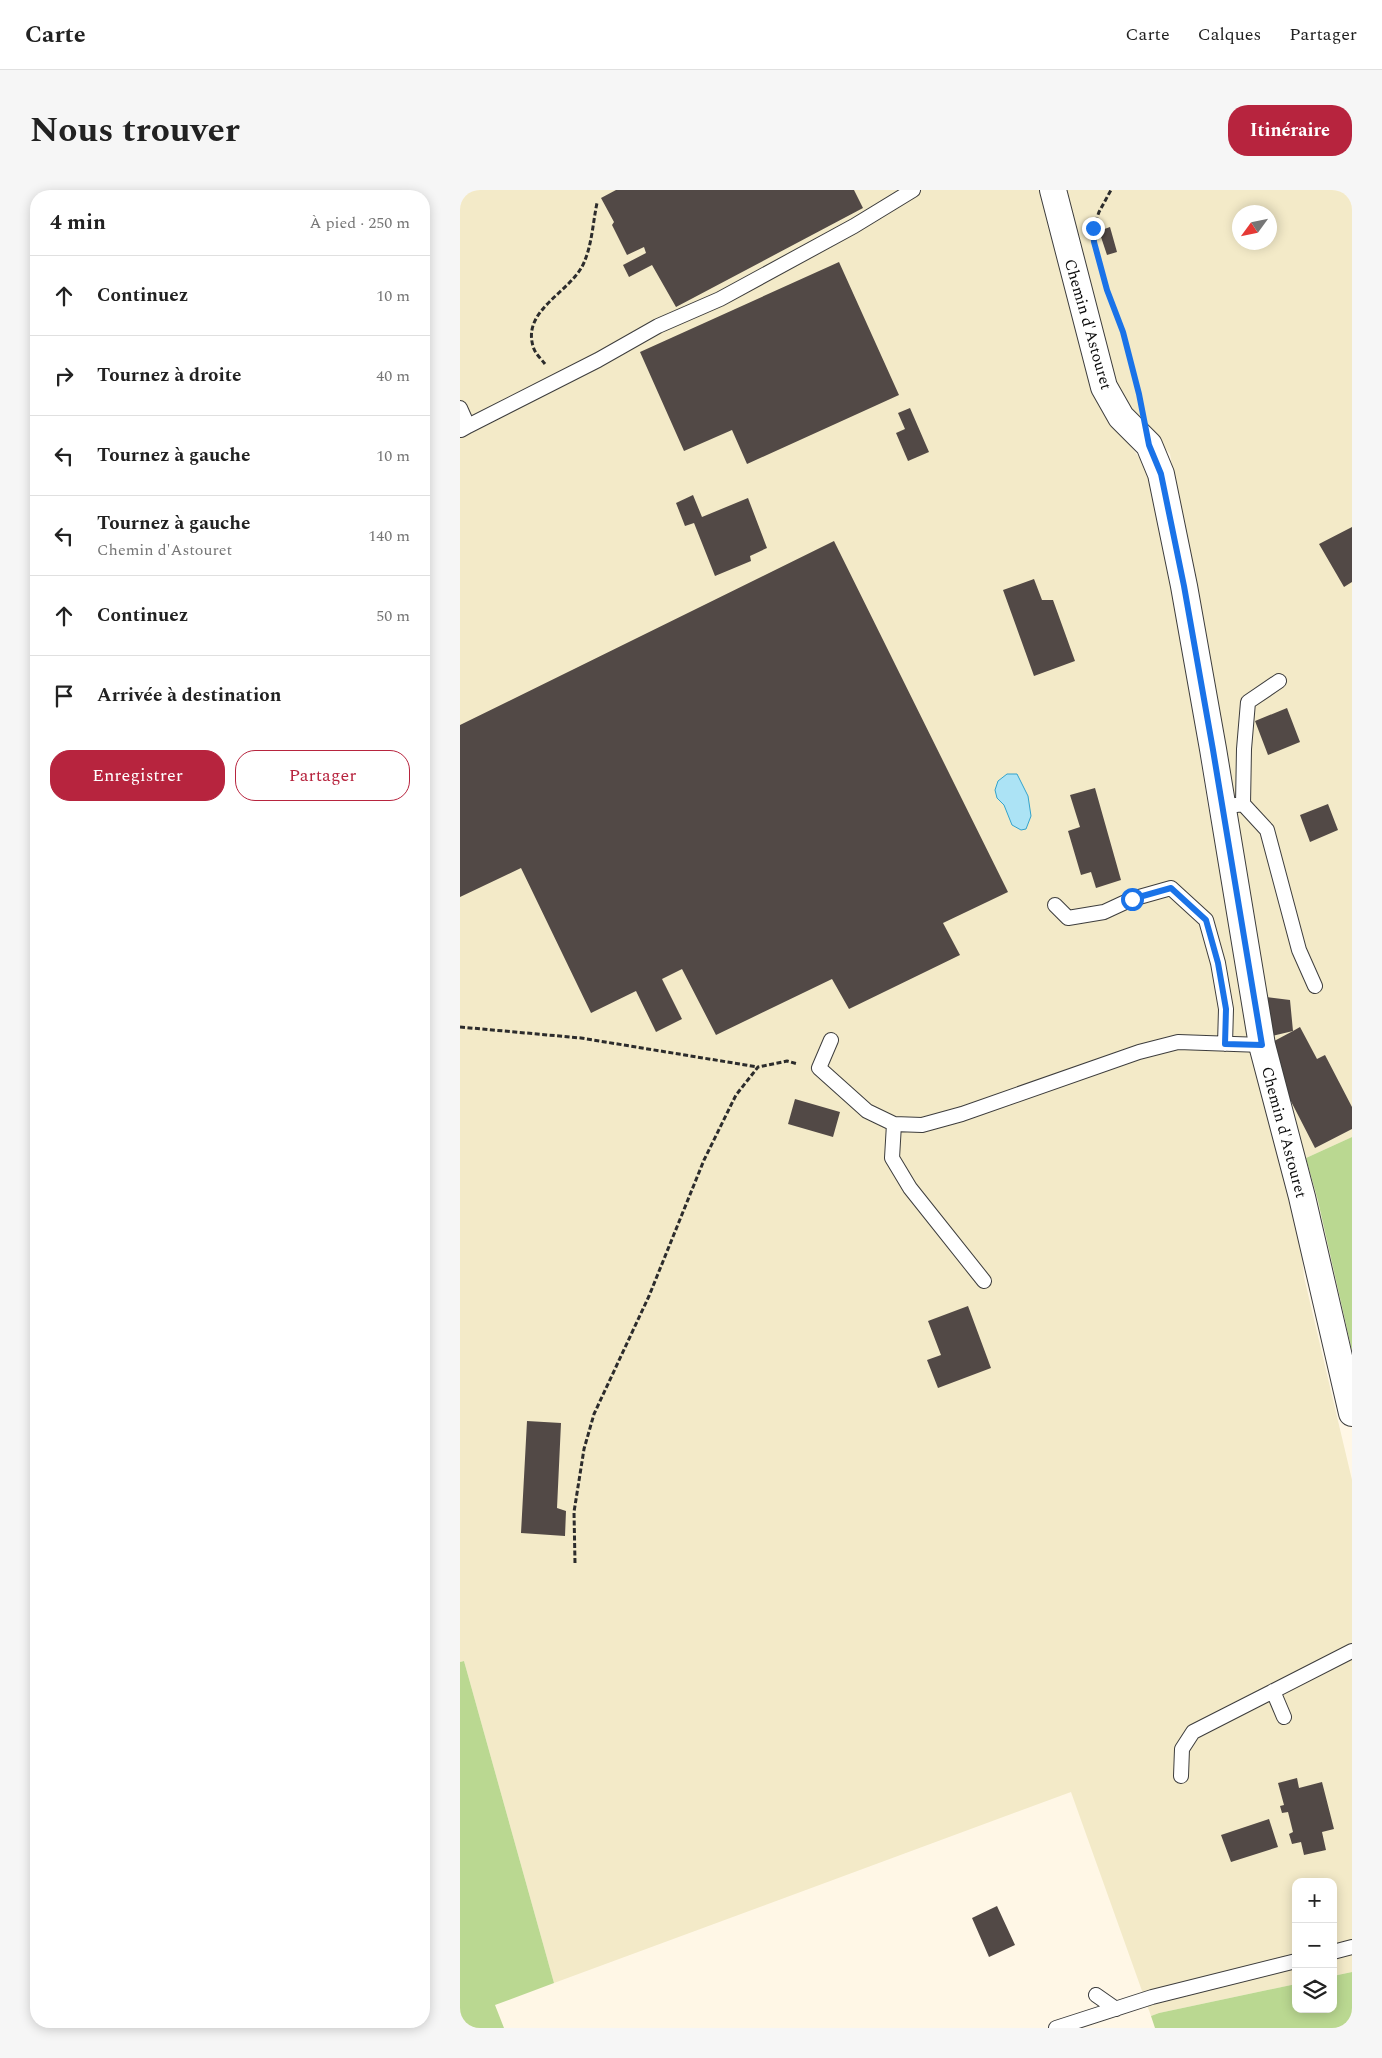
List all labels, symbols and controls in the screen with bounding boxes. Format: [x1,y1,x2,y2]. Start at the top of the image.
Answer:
text: Carte [25,17,86,53]
text: Carte [1126,21,1170,48]
text: Calques [1198,21,1261,48]
text: Partager [1289,21,1357,48]
text: Nous trouver [30,104,240,157]
button: Itinéraire [1228,105,1352,156]
north arrow [1232,205,1277,250]
text: 4 min [50,207,106,239]
text: À pied · 250 m [309,211,410,235]
route end [1082,217,1105,240]
street label: Chemin d'Astouret [1058,256,1118,393]
text: Continuez [97,281,188,310]
icon: ahead [50,282,78,310]
text: 10 m [376,284,410,308]
text: Tournez à droite [97,361,241,390]
icon: right [50,362,78,390]
text: 40 m [376,364,410,388]
text: Tournez à gauche [97,441,250,470]
icon: left [50,442,78,470]
text: 10 m [376,444,410,468]
text: Tournez à gauche [97,509,250,538]
icon: left [50,522,78,550]
text: 140 m [368,524,410,548]
text: Chemin d'Astouret [97,538,232,562]
text: Continuez [97,601,188,630]
icon: ahead [50,602,78,630]
text: 50 m [376,604,410,628]
text: Arrivée à destination [97,681,281,710]
icon: arrive [50,682,78,710]
button: Enregistrer [50,750,225,801]
button: Partager [235,750,410,801]
route start [1121,888,1144,911]
street label: Chemin d'Astouret [1255,1064,1313,1201]
map controls [1292,1878,1337,2013]
button: + [1292,1878,1337,1923]
button: − [1292,1923,1337,1968]
button: layers [1292,1968,1337,2013]

